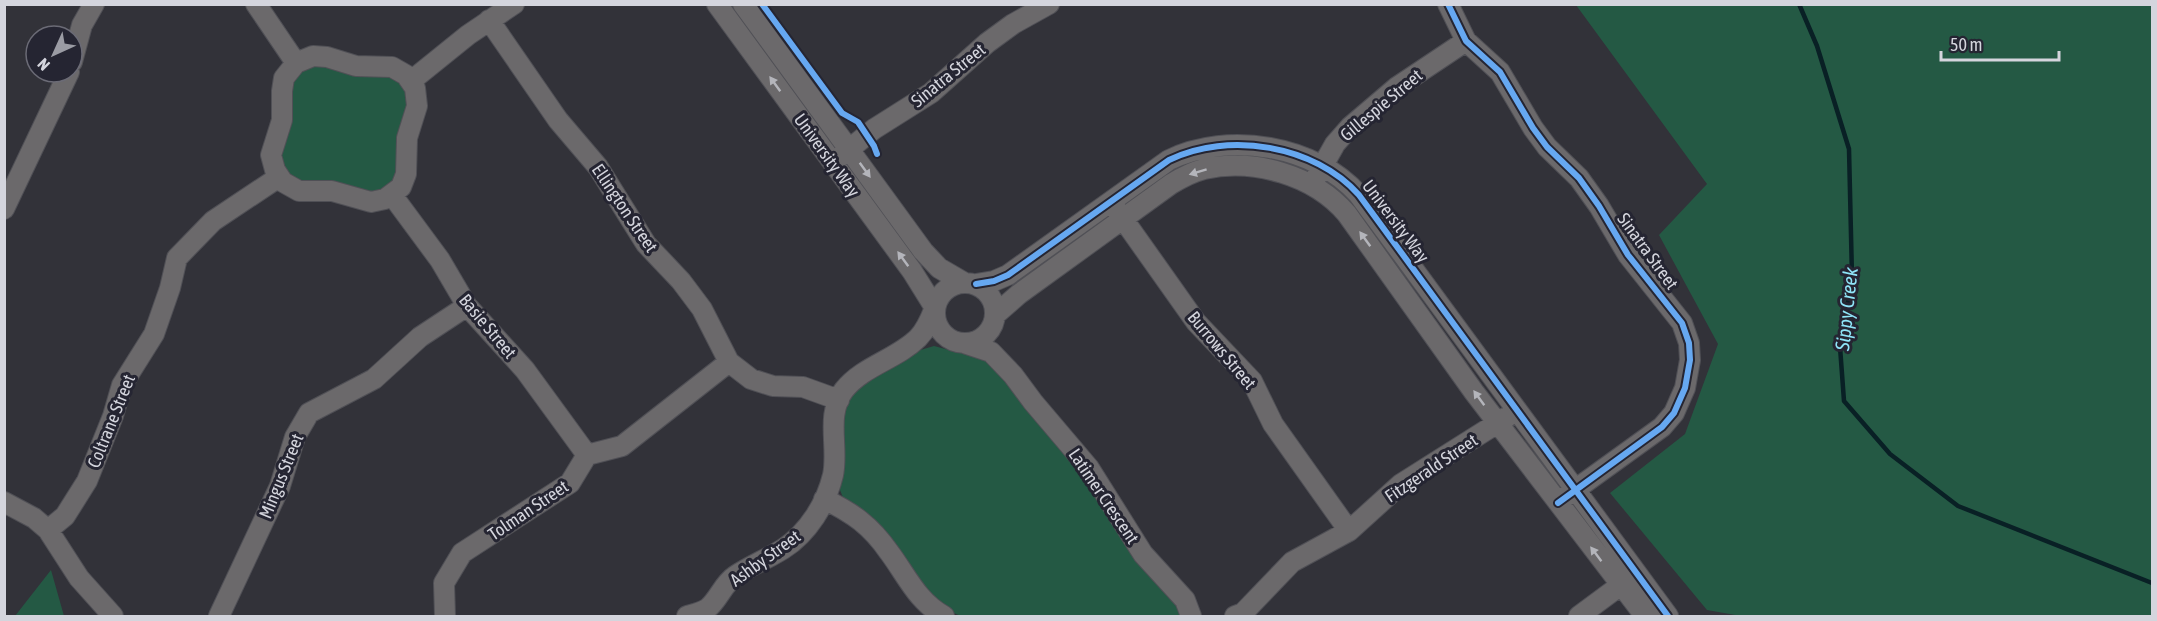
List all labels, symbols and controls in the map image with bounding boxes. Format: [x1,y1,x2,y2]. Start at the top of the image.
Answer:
north arrow [24,24,84,84]
scale bar [1941,24,2060,62]
text: 50 m [1950,34,1982,55]
street label: Sinatra Street [907,39,989,111]
text: N [34,55,53,74]
street label: Gillespie Street [1336,65,1426,145]
one-way arrow [770,77,782,92]
street label: University Way [790,109,864,201]
street label: Ellington Street [588,160,662,256]
one-way arrow [858,162,870,177]
one-way arrow [1189,167,1207,177]
street label: University Way [1358,176,1434,266]
street label: Sinatra Street [1613,209,1683,293]
one-way arrow [1360,232,1372,247]
one-way arrow [897,251,909,267]
water label: Sippy Creek [1830,266,1862,353]
street label: Basie Street [455,290,521,362]
street label: Burrows Street [1183,307,1261,393]
street label: Coltrane Street [83,371,139,471]
one-way arrow [1473,390,1485,406]
street label: Fitzgerald Street [1381,429,1481,507]
street label: Mingus Street [254,430,308,522]
street label: Latimer Crescent [1064,444,1144,548]
street label: Tolman Street [484,476,572,544]
street label: Ashby Street [726,526,804,590]
one-way arrow [1591,546,1603,561]

